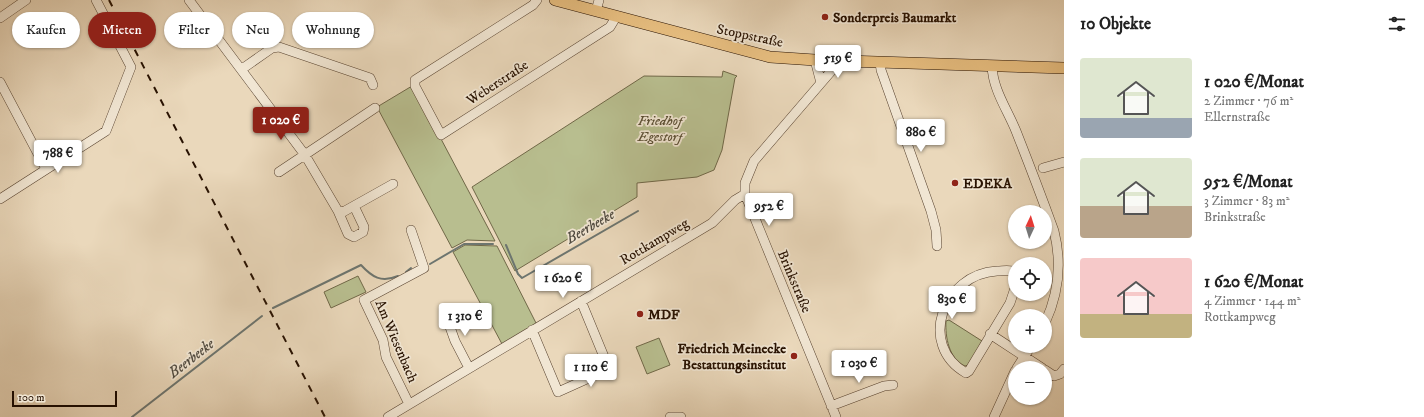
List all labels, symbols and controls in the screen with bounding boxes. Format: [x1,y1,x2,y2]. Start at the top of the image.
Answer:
place label: Sonderpreis Baumarkt [833,9,957,27]
chip: Kaufen [12,12,80,48]
chip: Mieten [88,12,156,48]
chip: Filter [164,12,224,48]
chip: Neu [232,12,284,48]
chip: Wohnung [292,12,374,48]
marker: Sonderpreis Baumarkt [820,12,830,22]
text: 10 Objekte [1080,13,1151,35]
icon: filters [1386,13,1408,35]
street label: Stoppstraße [715,20,785,52]
pin: 519 € [810,45,866,79]
text: 519 € [824,50,852,66]
street label: Weberstraße [462,56,532,110]
text: 1 020 €/Monat [1204,71,1304,93]
icon: home [1112,74,1160,122]
text: 2 Zimmer · 76 m² [1204,93,1293,109]
pin: 1 020 € [244,107,318,141]
text: Ellernstraße [1204,109,1270,125]
text: 1 020 € [262,112,300,128]
park label: Friedhof Egestorf [637,112,686,146]
pin: 880 € [893,119,949,153]
text: 880 € [906,124,936,140]
pin: 788 € [30,140,86,174]
text: 788 € [43,145,73,161]
text: 952 €/Monat [1204,171,1293,193]
icon: home [1112,174,1160,222]
place label: EDEKA [963,175,1013,193]
marker: EDEKA [950,178,960,188]
pin: 952 € [741,193,797,227]
text: 3 Zimmer · 83 m² [1204,193,1289,209]
text: 952 € [754,198,784,214]
water label: Beerbeeke [562,204,619,248]
north arrow [1008,205,1052,249]
map controls [1008,205,1052,405]
text: Brinkstraße [1204,209,1266,225]
street label: Rottkampweg [617,214,692,269]
street label: Brinkstraße [773,247,815,316]
button: locate [1008,257,1052,301]
pin: 1 620 € [526,265,600,299]
text: 1 620 € [544,270,582,286]
text: 1 620 €/Monat [1204,271,1304,293]
icon: home [1112,274,1160,322]
pin: 830 € [924,286,980,320]
text: 830 € [938,291,966,307]
text: 4 Zimmer · 144 m² [1204,293,1301,309]
street label: Am Wiesenbach [371,297,422,386]
pin: 1 310 € [428,303,502,337]
place label: MDF [648,306,680,324]
text: 1 310 € [448,308,482,324]
marker: MDF [635,309,645,319]
button: + [1008,309,1052,353]
text: Rottkampweg [1204,309,1276,325]
water label: Beerbeeke [164,334,219,383]
place label: Friedrich Meinecke Bestattungsinstitut [678,340,787,374]
pin: 1 030 € [822,350,896,384]
marker: Friedrich Meinecke Bestattungsinstitut [789,351,799,361]
pin: 1 110 € [554,354,628,388]
text: 1 030 € [841,355,877,371]
text: 1 110 € [574,359,608,375]
button: − [1008,361,1052,405]
scale bar [12,389,117,408]
text: 100 m [18,391,44,405]

